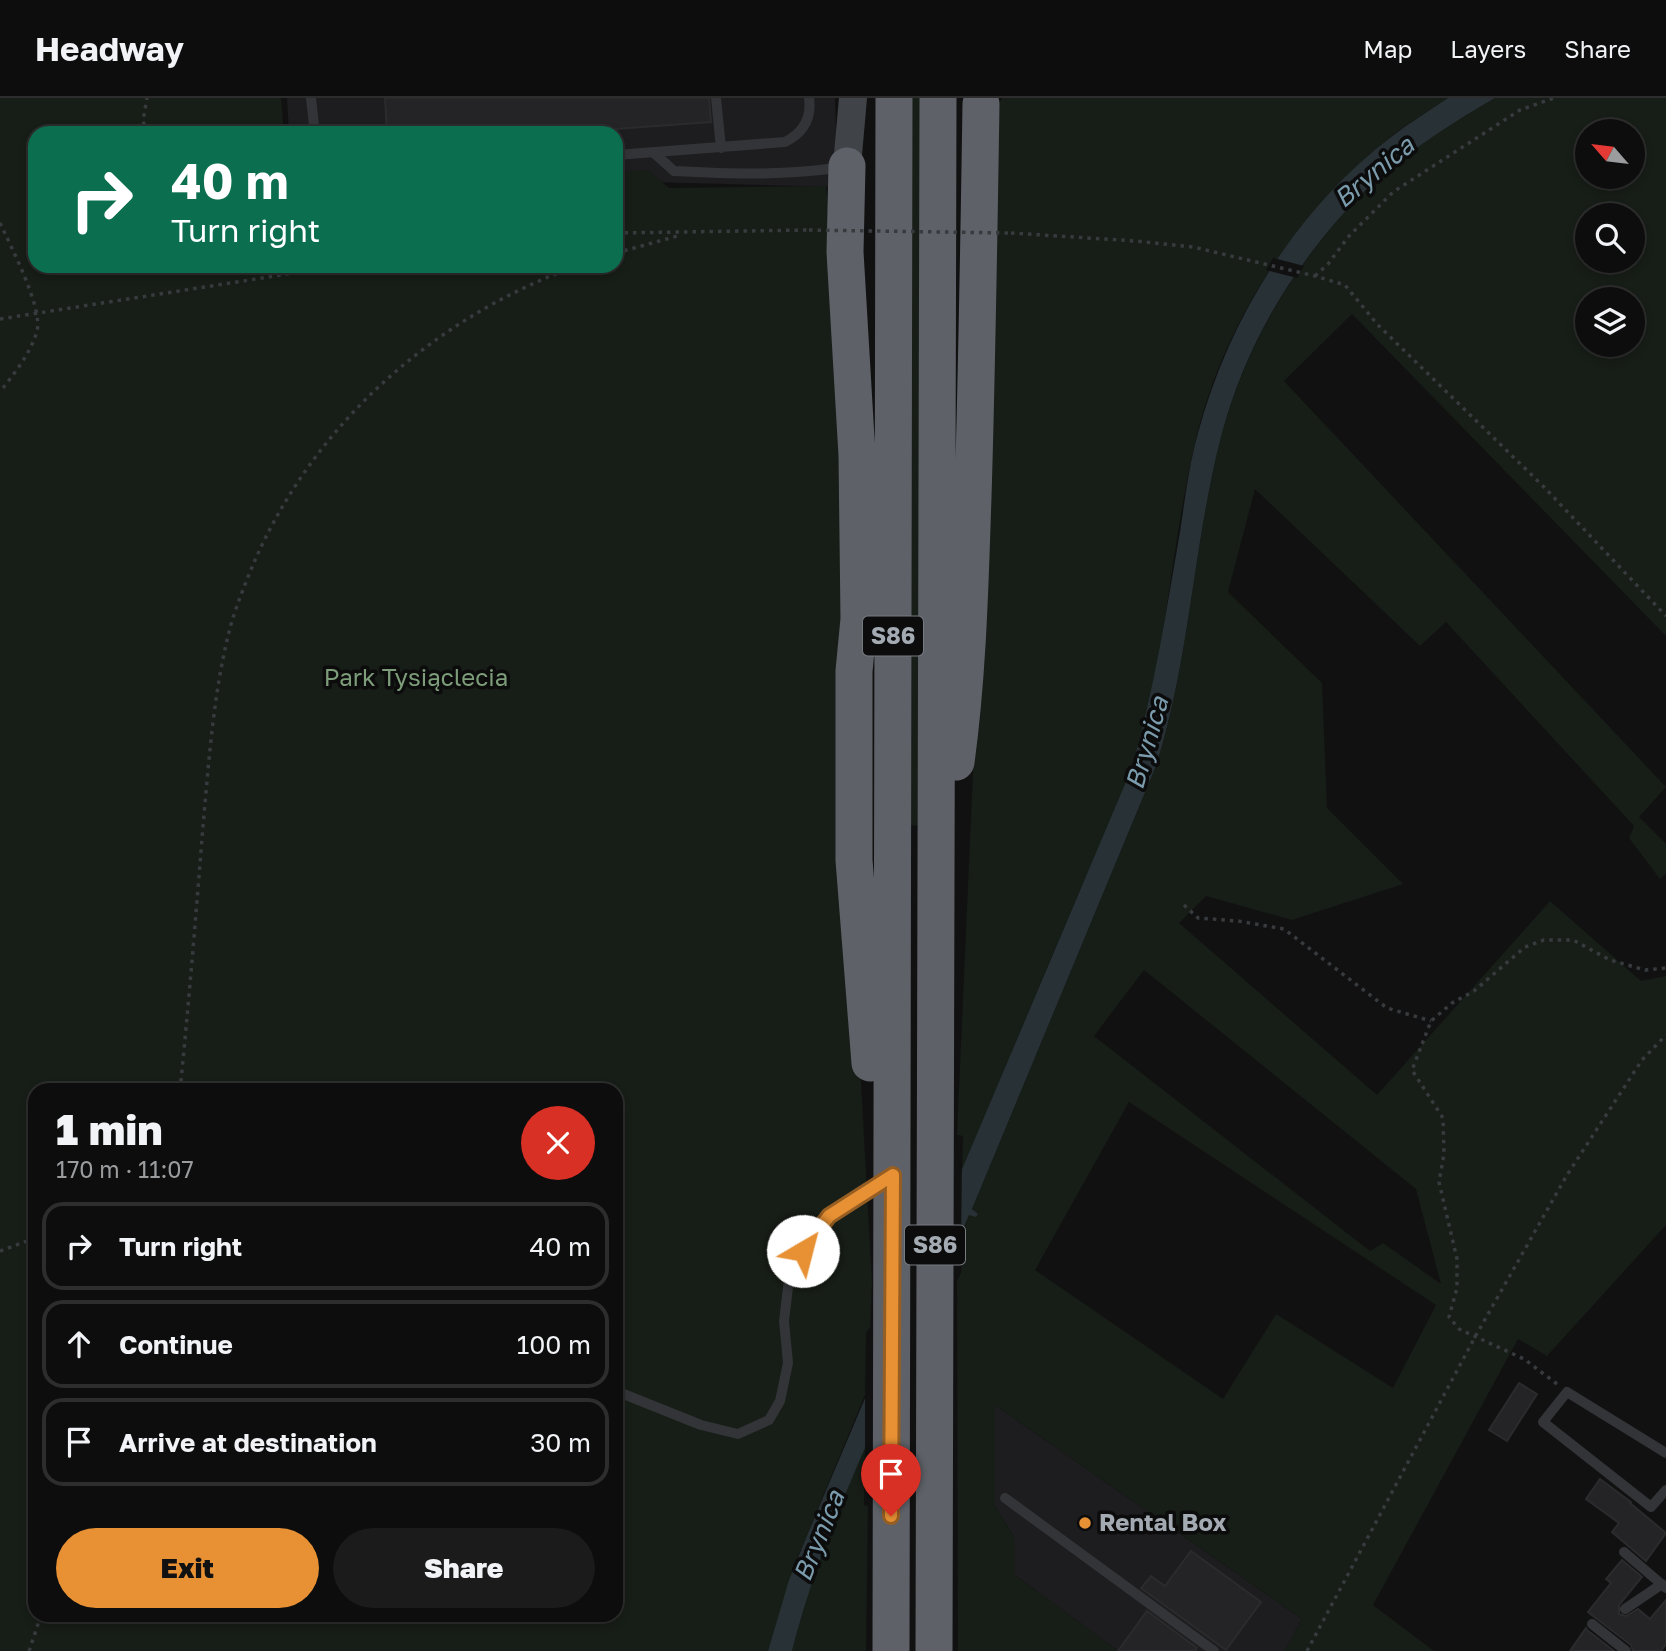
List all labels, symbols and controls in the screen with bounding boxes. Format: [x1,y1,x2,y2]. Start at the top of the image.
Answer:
text: Headway [35,29,184,68]
text: Map [1363,34,1412,63]
text: Layers [1450,34,1526,63]
text: Share [1564,34,1631,63]
north arrow [1575,119,1645,189]
map controls [1575,119,1645,357]
water label: Brynica [1327,128,1421,214]
text: 40 m [171,151,289,210]
icon: right [56,154,147,245]
button: search [1575,203,1645,273]
text: Turn right [171,211,320,249]
button: layers [1575,287,1645,357]
road number: S86 [863,616,923,656]
park label: Park Tysiąclecia [324,662,508,691]
water label: Brynica [1119,692,1175,793]
text: 1 min [56,1104,163,1154]
button: close [521,1106,595,1180]
text: 170 m · 11:07 [56,1155,194,1183]
position arrow [766,1214,840,1288]
road number: S86 [905,1226,965,1264]
icon: right [60,1227,98,1265]
text: Turn right [119,1231,242,1262]
text: 40 m [530,1231,591,1262]
icon: ahead [60,1325,98,1363]
text: Continue [119,1329,233,1360]
text: 100 m [517,1329,591,1360]
icon: arrive [60,1423,98,1461]
text: Arrive at destination [119,1427,377,1458]
text: 30 m [530,1427,591,1458]
pin [861,1444,921,1516]
icon: arrive [872,1455,910,1493]
water label: Brynica [786,1485,851,1586]
place label: Rental Box [1099,1507,1226,1536]
marker: Rental Box [1077,1515,1093,1531]
button: Exit [56,1528,319,1608]
button: Share [333,1528,595,1608]

